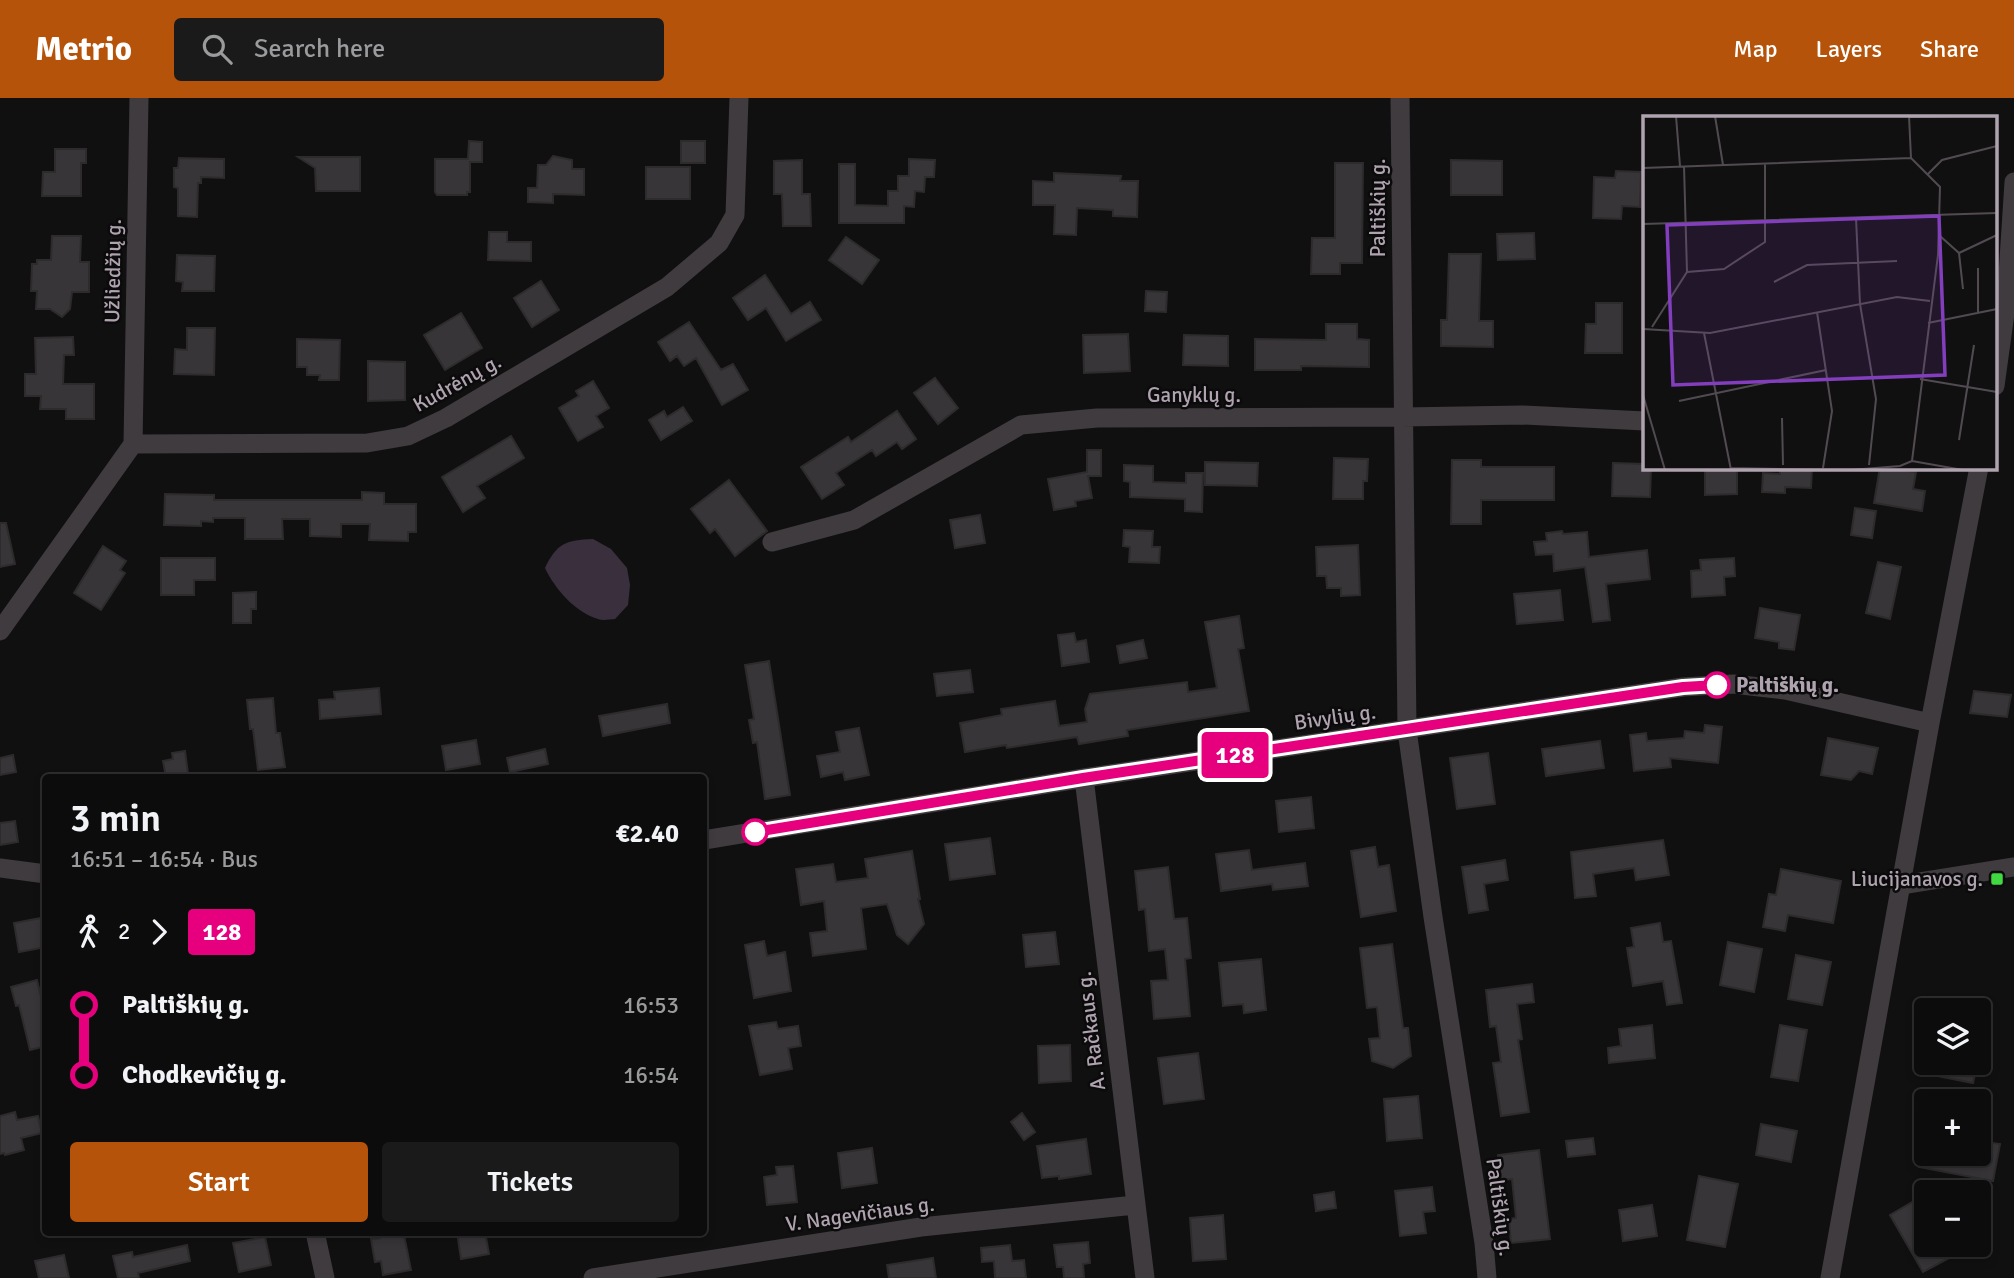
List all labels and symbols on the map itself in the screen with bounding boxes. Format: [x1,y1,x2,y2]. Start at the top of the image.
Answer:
inset map [1643,116,1996,469]
street label: Paltiškių g. [1365,158,1391,258]
street label: Užliedžių g. [99,219,127,323]
street label: Kudrėnų g. [408,348,506,418]
street label: Ganyklų g. [1147,382,1241,408]
marker: Paltiškių g. [1704,672,1730,698]
place label: Paltiškių g. [1736,672,1839,698]
street label: Bivylių g. [1293,698,1377,736]
line badge: 128 [1195,732,1275,778]
unlabelled marker [742,819,768,845]
place label: Liucijanavos g. [1851,866,1983,892]
marker: Liucijanavos g. [1989,871,2005,887]
street label: A. Račkaus g. [1071,970,1111,1092]
street label: Paltiškių g. [1480,1156,1520,1258]
street label: V. Nagevičiaus g. [784,1191,936,1237]

